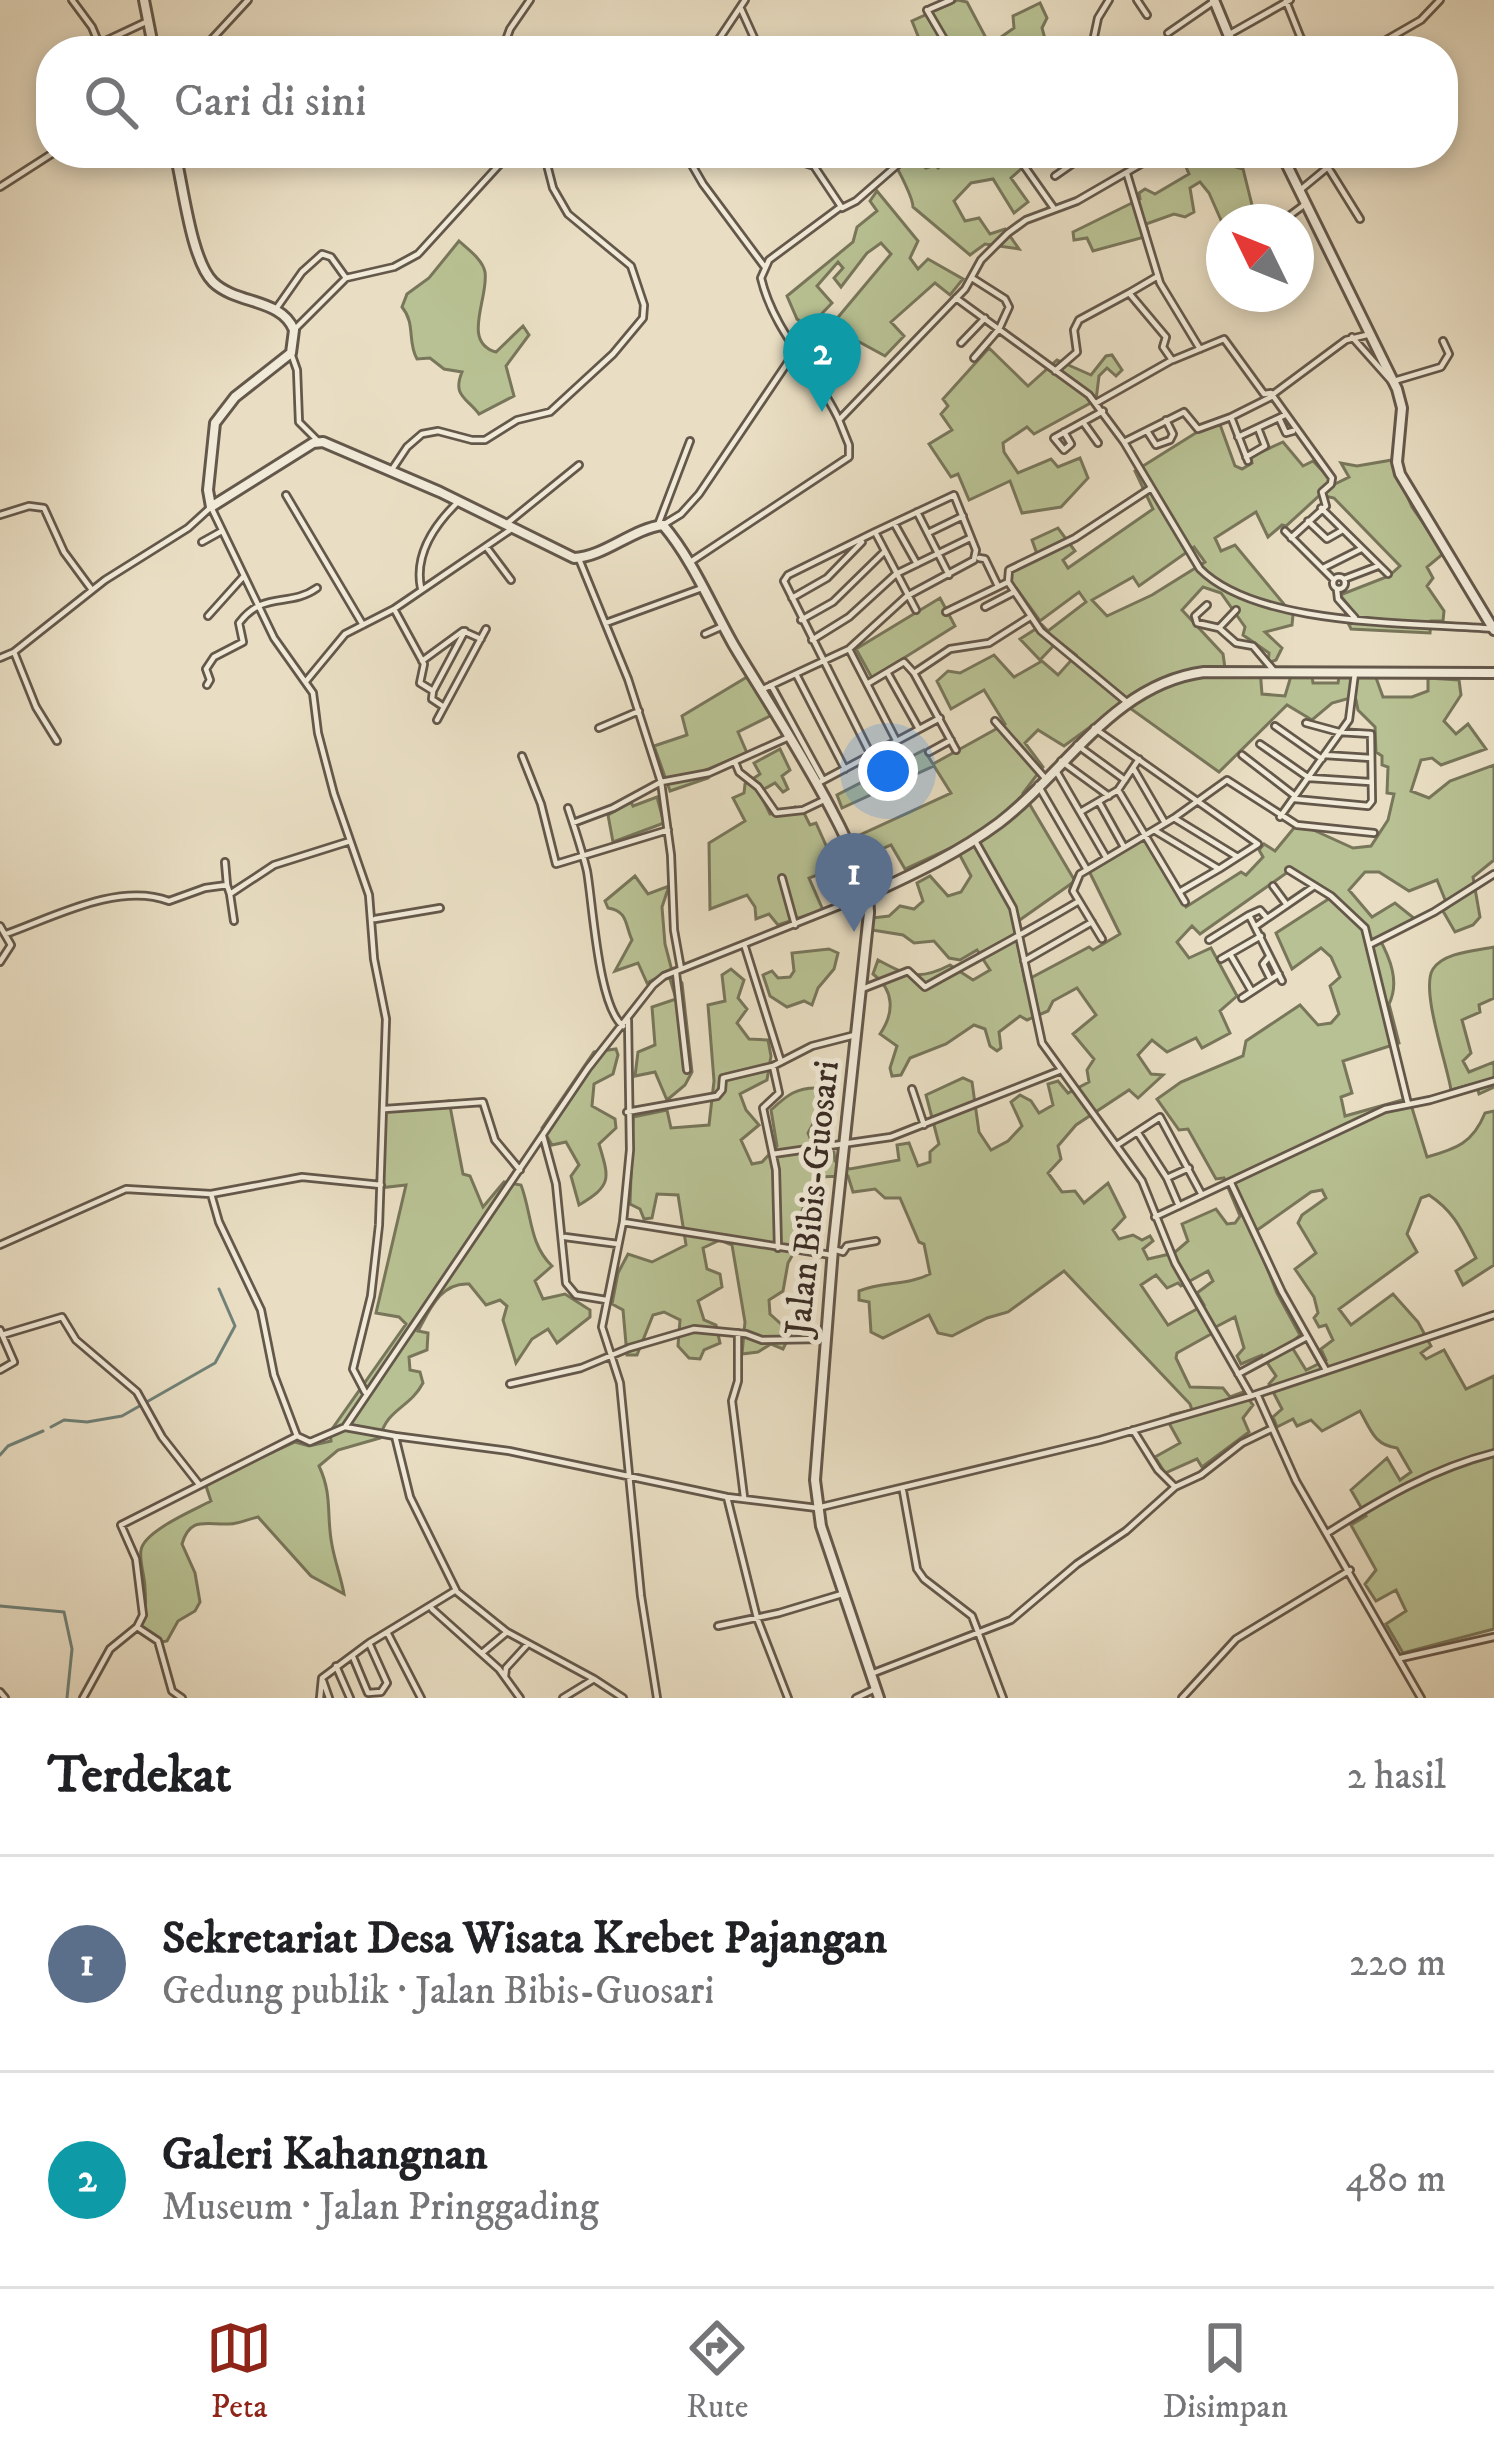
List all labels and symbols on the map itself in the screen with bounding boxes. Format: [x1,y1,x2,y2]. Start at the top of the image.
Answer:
north arrow [1206,204,1314,312]
pin: 2 [783,313,861,412]
your location [858,741,918,801]
pin: 1 [815,833,893,932]
street label: Jalan Bibis-Guosari [776,1058,850,1341]

